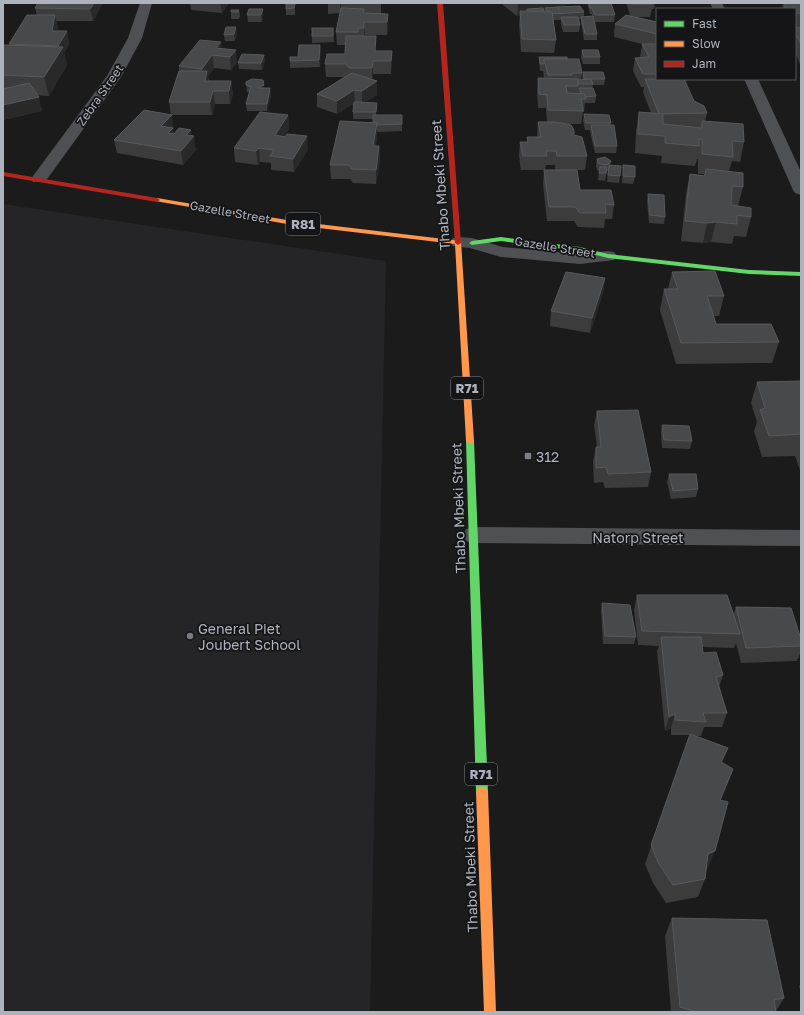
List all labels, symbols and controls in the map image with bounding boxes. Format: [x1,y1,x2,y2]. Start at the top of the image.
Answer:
legend [656,8,796,80]
text: Fast [692,16,717,31]
text: Slow [692,36,720,51]
text: Jam [692,56,716,71]
street label: Zebra Street [73,61,127,128]
street label: Thabo Mbeki Street [427,119,453,251]
street label: Gazelle Street [189,198,272,226]
road number: R81 [286,213,320,235]
street label: Gazelle Street [514,233,597,261]
road number: R71 [451,377,483,399]
street label: Thabo Mbeki Street [447,442,469,574]
place label: 312 [536,448,559,465]
marker: 312 [523,451,533,461]
street label: Natorp Street [592,529,684,546]
place label: General Piet Joubert School [198,620,301,653]
marker: General Piet Joubert School [185,631,195,641]
road number: R71 [465,763,497,785]
street label: Thabo Mbeki Street [459,801,481,933]

